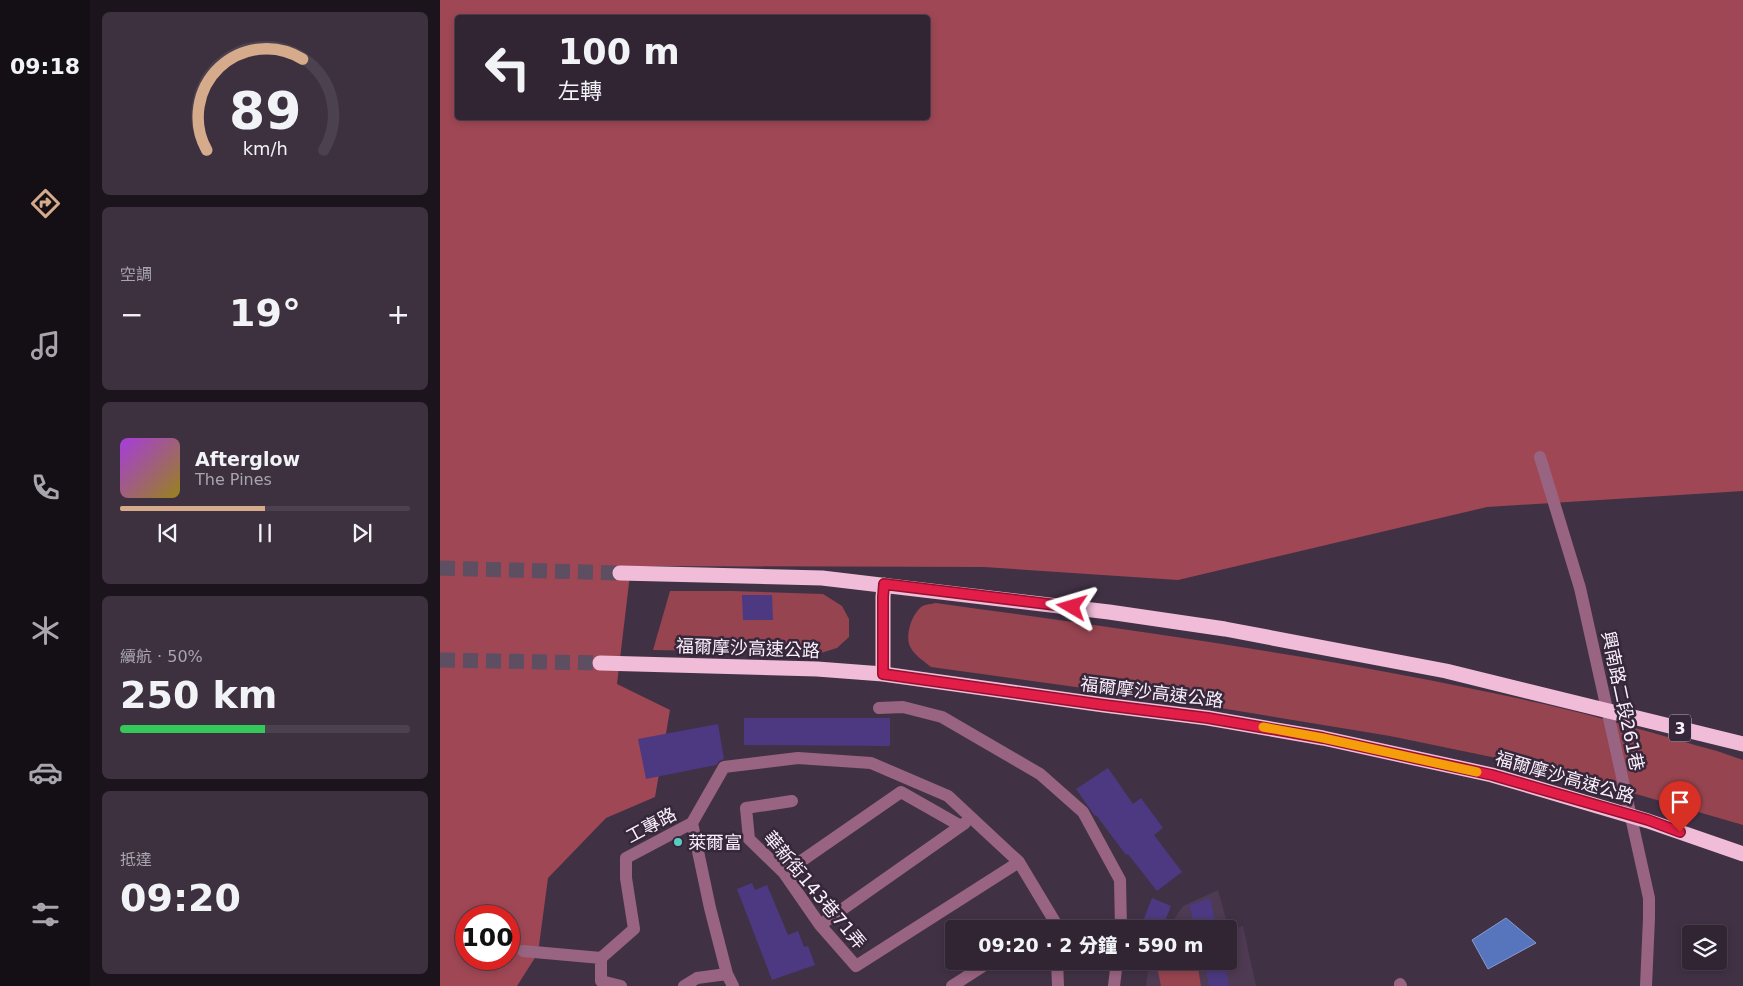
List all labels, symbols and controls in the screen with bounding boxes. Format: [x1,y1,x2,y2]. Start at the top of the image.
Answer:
text: 100 m [558,32,680,72]
icon: left [475,35,540,100]
text: 09:18 [10,54,80,79]
text: 左轉 [558,79,602,104]
text: 89 [229,81,301,141]
text: km/h [242,138,288,159]
icon: directions [28,186,63,221]
text: 空調 [120,265,152,284]
text: 19° [229,291,301,335]
text: − [120,298,143,331]
text: + [387,298,410,331]
icon: music [28,328,63,363]
text: Afterglow [195,448,300,470]
icon: phone [28,470,63,505]
text: The Pines [195,470,272,489]
icon: previous [154,519,182,547]
icon: pause [251,519,279,547]
icon: next [348,519,376,547]
position arrow [1045,580,1097,632]
icon: climate [28,613,63,648]
street label: 興南路二段261巷 [1598,629,1648,773]
street label: 福爾摩沙高速公路 [676,635,820,661]
text: 續航 · 50% [120,647,203,666]
text: 250 km [120,673,277,717]
street label: 福爾摩沙高速公路 [1079,673,1225,711]
road number: 3 [1669,714,1691,741]
street label: 福爾摩沙高速公路 [1493,747,1637,807]
icon: car [28,755,63,790]
pin [1659,781,1701,832]
icon: arrive [1666,788,1694,816]
street label: 工專路 [622,803,680,847]
street label: 華新街143巷71弄 [760,827,870,953]
place label: 萊爾富 [688,832,742,853]
marker: 萊爾富 [672,836,684,848]
text: 抵達 [120,850,152,869]
text: 09:20 [120,876,241,920]
icon: filters [28,897,63,932]
speed limit sign: 100 [455,905,520,970]
map controls [1682,925,1727,970]
button: layers [1682,925,1727,970]
text: 09:20 · 2 分鐘 · 590 m [978,934,1204,956]

